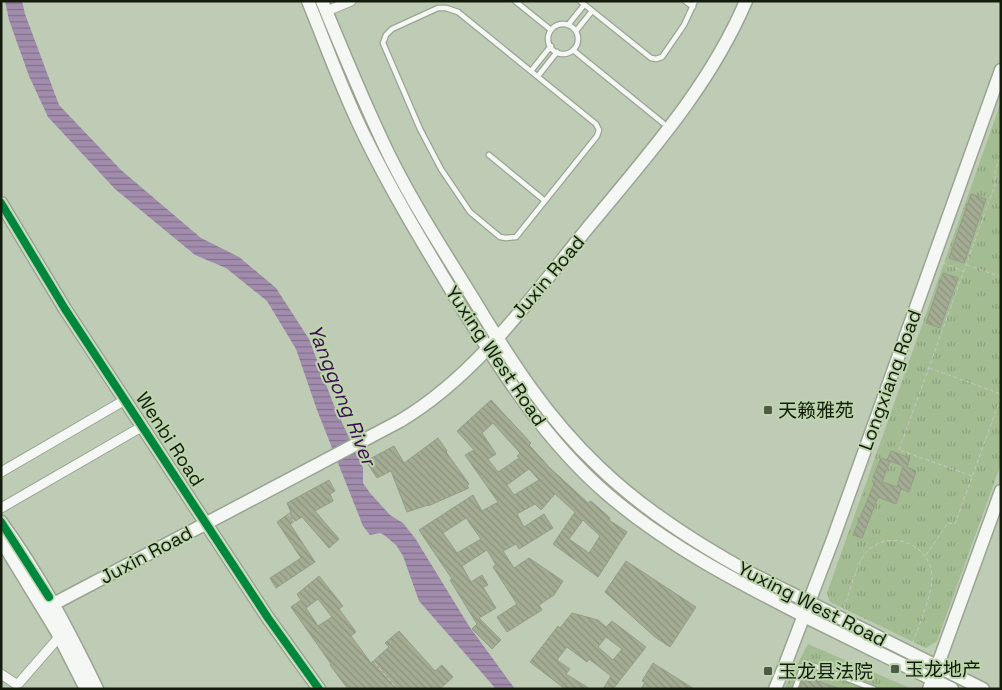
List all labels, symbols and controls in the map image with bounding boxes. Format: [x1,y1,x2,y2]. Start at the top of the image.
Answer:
street label: Juxin Road [506,230,590,324]
street label: Yuxing West Road [440,281,552,431]
street label: Longxiang Road [853,306,927,454]
water label: Yanggong River [302,321,383,472]
street label: Wenbi Road [130,387,210,491]
place label: 天籁雅苑 [778,398,854,423]
marker: 天籁雅苑 [762,404,774,416]
street label: Juxin Road [95,520,197,590]
street label: Yuxing West Road [733,556,891,652]
place label: 玉龙地产 [905,657,981,682]
place label: 玉龙县法院 [778,659,873,684]
marker: 玉龙地产 [889,663,901,675]
marker: 玉龙县法院 [762,665,774,677]

